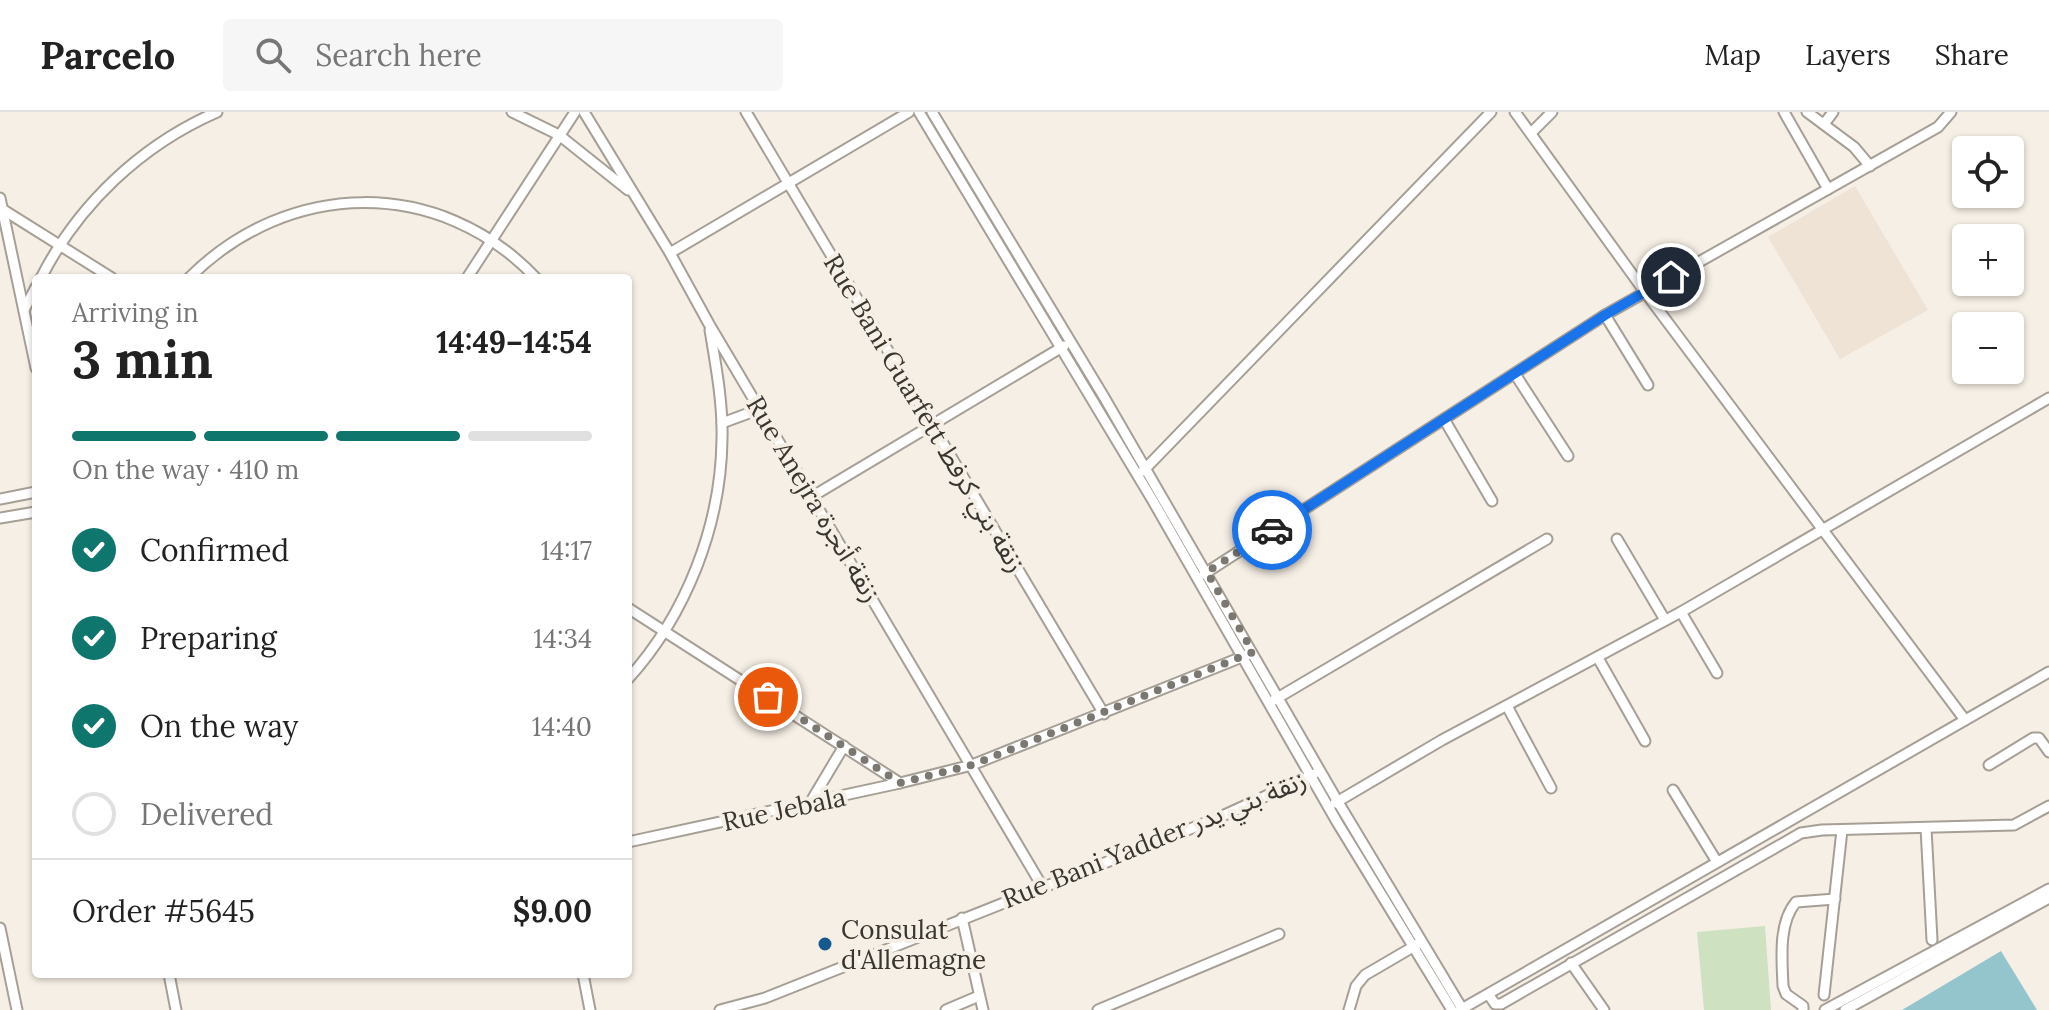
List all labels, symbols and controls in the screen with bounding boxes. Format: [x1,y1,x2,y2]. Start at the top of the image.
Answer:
search box [223,19,783,91]
text: Parcelo [40,31,175,79]
icon: search [251,33,295,77]
text: Search here [315,36,482,74]
text: Map [1704,37,1761,73]
text: Layers [1805,37,1891,73]
text: Share [1935,37,2009,73]
map controls [1952,136,2024,384]
button: locate [1952,136,2024,208]
button: + [1952,224,2024,296]
pin [1637,243,1705,311]
street label: Rue Bani Guarfett زنقة بني كرفط [813,248,1033,580]
icon: home [1649,255,1693,299]
text: Arriving in [72,296,199,329]
button: − [1952,312,2024,384]
text: 14:49–14:54 [436,323,592,361]
text: 3 min [72,326,213,392]
street label: Rue Anejra زنقة أنجرة [739,390,889,608]
text: On the way · 410 m [72,453,299,486]
courier [1232,490,1312,570]
icon: car [1250,508,1294,552]
icon: check [72,528,116,572]
text: Confirmed [140,531,289,569]
text: 14:17 [540,534,592,567]
icon: check [72,616,116,660]
text: Preparing [140,619,277,657]
text: 14:34 [533,622,592,655]
pin [734,663,802,731]
icon: bag [746,675,790,719]
icon: check [72,704,116,748]
text: On the way [140,707,298,745]
text: 14:40 [532,710,592,743]
street label: Rue Bani Yadder زنقة بني يدر [997,763,1313,919]
street label: Rue Jebala [719,780,849,838]
text: Delivered [140,795,273,833]
text: Order #5645 [72,892,255,930]
text: $9.00 [513,892,592,930]
place label: Consulat d'Allemagne [841,913,986,976]
marker: Consulat d'Allemagne [816,935,834,953]

